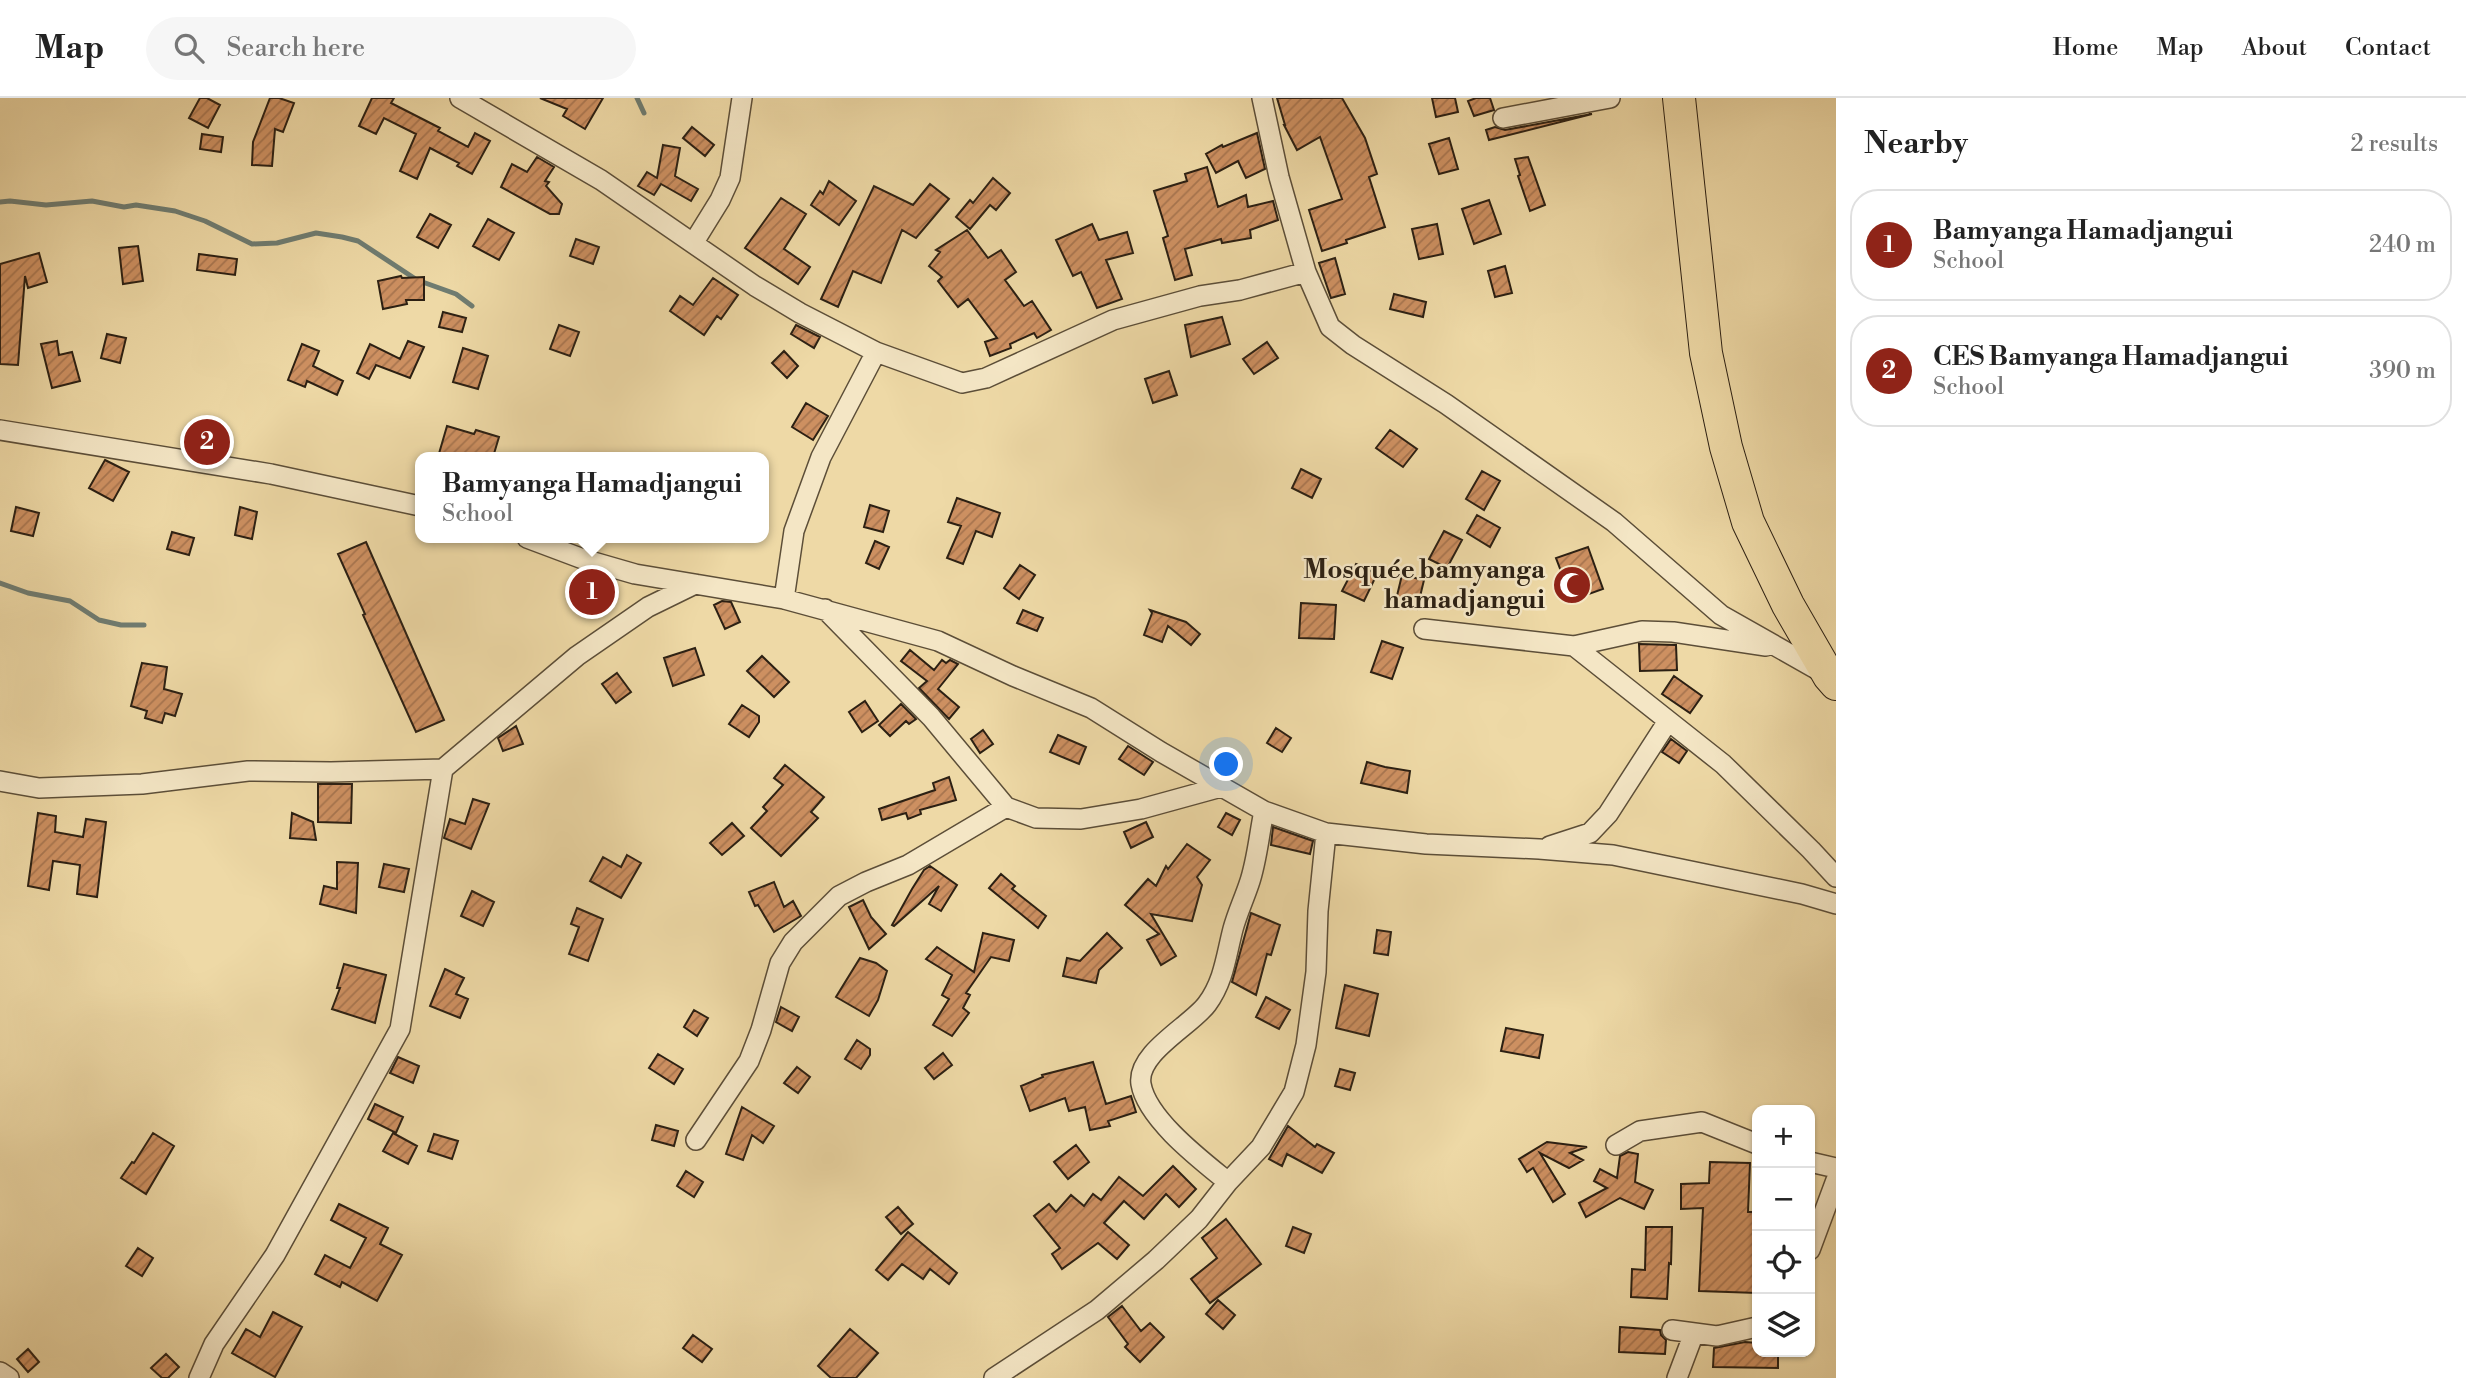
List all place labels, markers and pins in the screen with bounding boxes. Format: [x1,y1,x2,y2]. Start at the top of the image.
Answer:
pin: 2 [184,416,230,468]
place label: Mosquée bamyanga hamadjangui [1303,554,1546,616]
mosque icon: Mosquée bamyanga hamadjangui [1551,564,1593,606]
pin: 1 [569,566,615,618]

